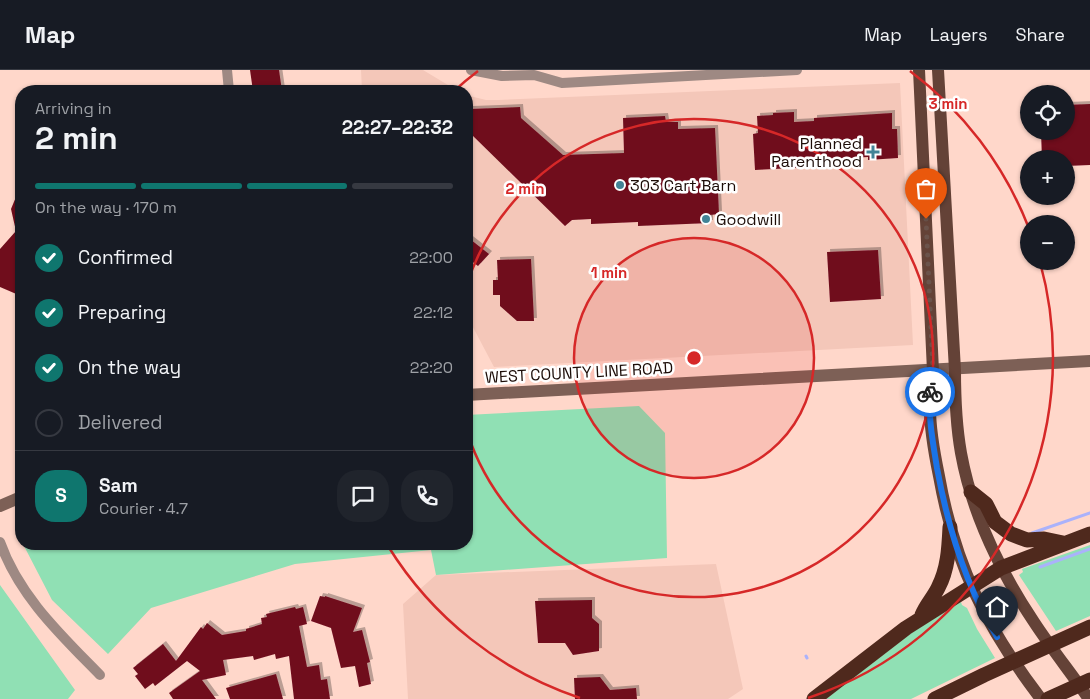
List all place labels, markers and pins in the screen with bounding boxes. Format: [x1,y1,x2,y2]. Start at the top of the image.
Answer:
place label: Planned Parenthood [771,133,862,172]
marker: Planned Parenthood [866,145,880,159]
pin [905,168,947,219]
place label: 303 Cart Barn [630,175,736,196]
marker: 303 Cart Barn [614,179,626,191]
place label: Goodwill [716,209,781,230]
marker: Goodwill [700,213,712,225]
centre of rings [685,349,703,367]
pin [976,586,1018,637]

